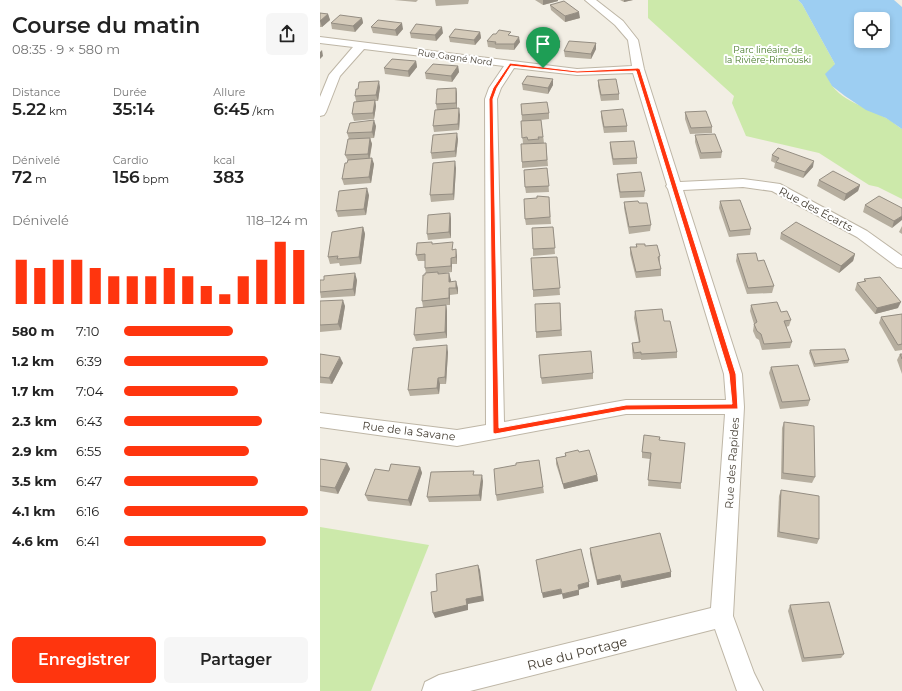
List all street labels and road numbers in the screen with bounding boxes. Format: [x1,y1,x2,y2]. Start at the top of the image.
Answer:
street label: Rue Gagné Nord [417,46,493,68]
street label: Rue des Écarts [777,184,856,235]
street label: Rue des Rapides [722,416,742,509]
street label: Rue de la Savane [362,418,457,444]
street label: Rue du Portage [525,633,629,673]

